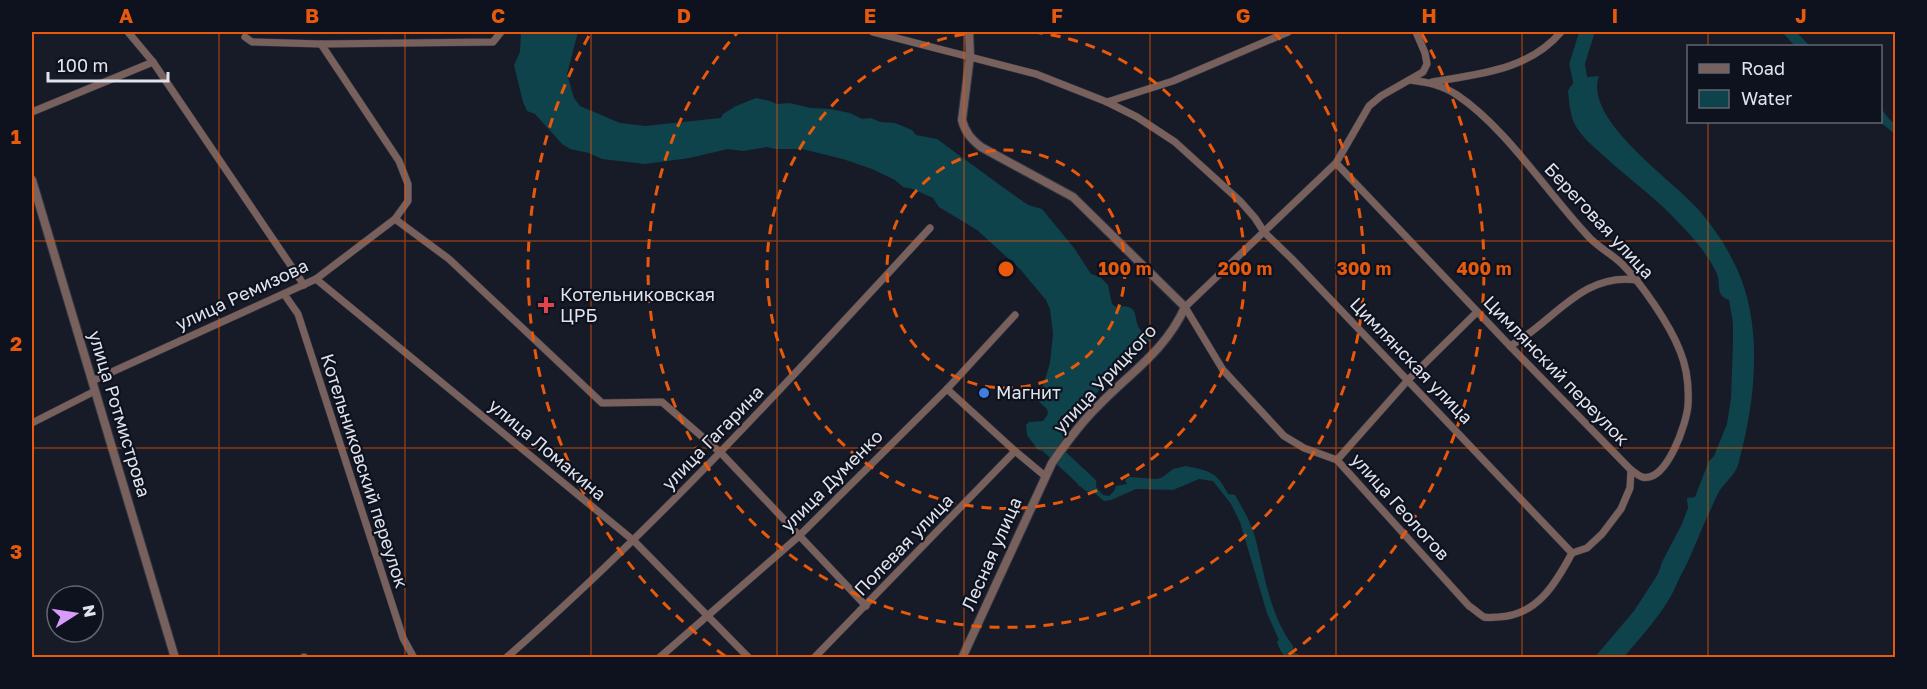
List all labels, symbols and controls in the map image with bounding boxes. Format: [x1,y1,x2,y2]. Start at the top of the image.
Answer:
text: A [119,3,133,27]
text: B [305,3,319,27]
text: C [491,3,505,27]
text: D [677,3,691,27]
text: E [864,3,876,27]
text: F [1051,3,1063,27]
text: G [1236,3,1250,27]
text: H [1421,3,1437,27]
text: I [1612,3,1618,27]
text: J [1795,3,1807,27]
scale bar [48,45,168,83]
legend [1687,45,1882,123]
text: 100 m [57,54,108,76]
text: Road [1741,57,1785,79]
text: Water [1741,87,1792,109]
text: 1 [11,124,21,148]
street label: Береговая улица [1540,158,1659,283]
street label: улица Ремизова [172,254,311,334]
text: 100 m [1099,257,1151,279]
text: 200 m [1218,257,1272,279]
text: 300 m [1337,257,1391,279]
text: 400 m [1457,257,1511,279]
centre of rings [996,259,1016,279]
place label: Котельниковская ЦРБ [560,283,715,326]
street label: Цимлянский переулок [1479,291,1634,450]
street label: Цимлянская улица [1346,293,1478,428]
marker: Котельниковская ЦРБ [537,296,555,314]
street label: улица Урицкого [1048,319,1161,438]
street label: улица Ротмистрова [84,328,156,500]
text: 2 [10,331,22,355]
street label: Котельниковский переулок [317,351,413,591]
street label: улица Гагарина [657,380,768,494]
place label: Магнит [996,381,1061,403]
marker: Магнит [977,386,991,400]
street label: улица Ломакина [484,394,611,505]
street label: улица Думенко [776,425,887,536]
street label: улица Геологов [1347,448,1455,565]
street label: Полевая улица [849,489,957,600]
street label: Лесная улица [956,493,1026,614]
text: 3 [10,539,22,563]
north arrow [45,584,105,644]
text: N [79,603,101,619]

